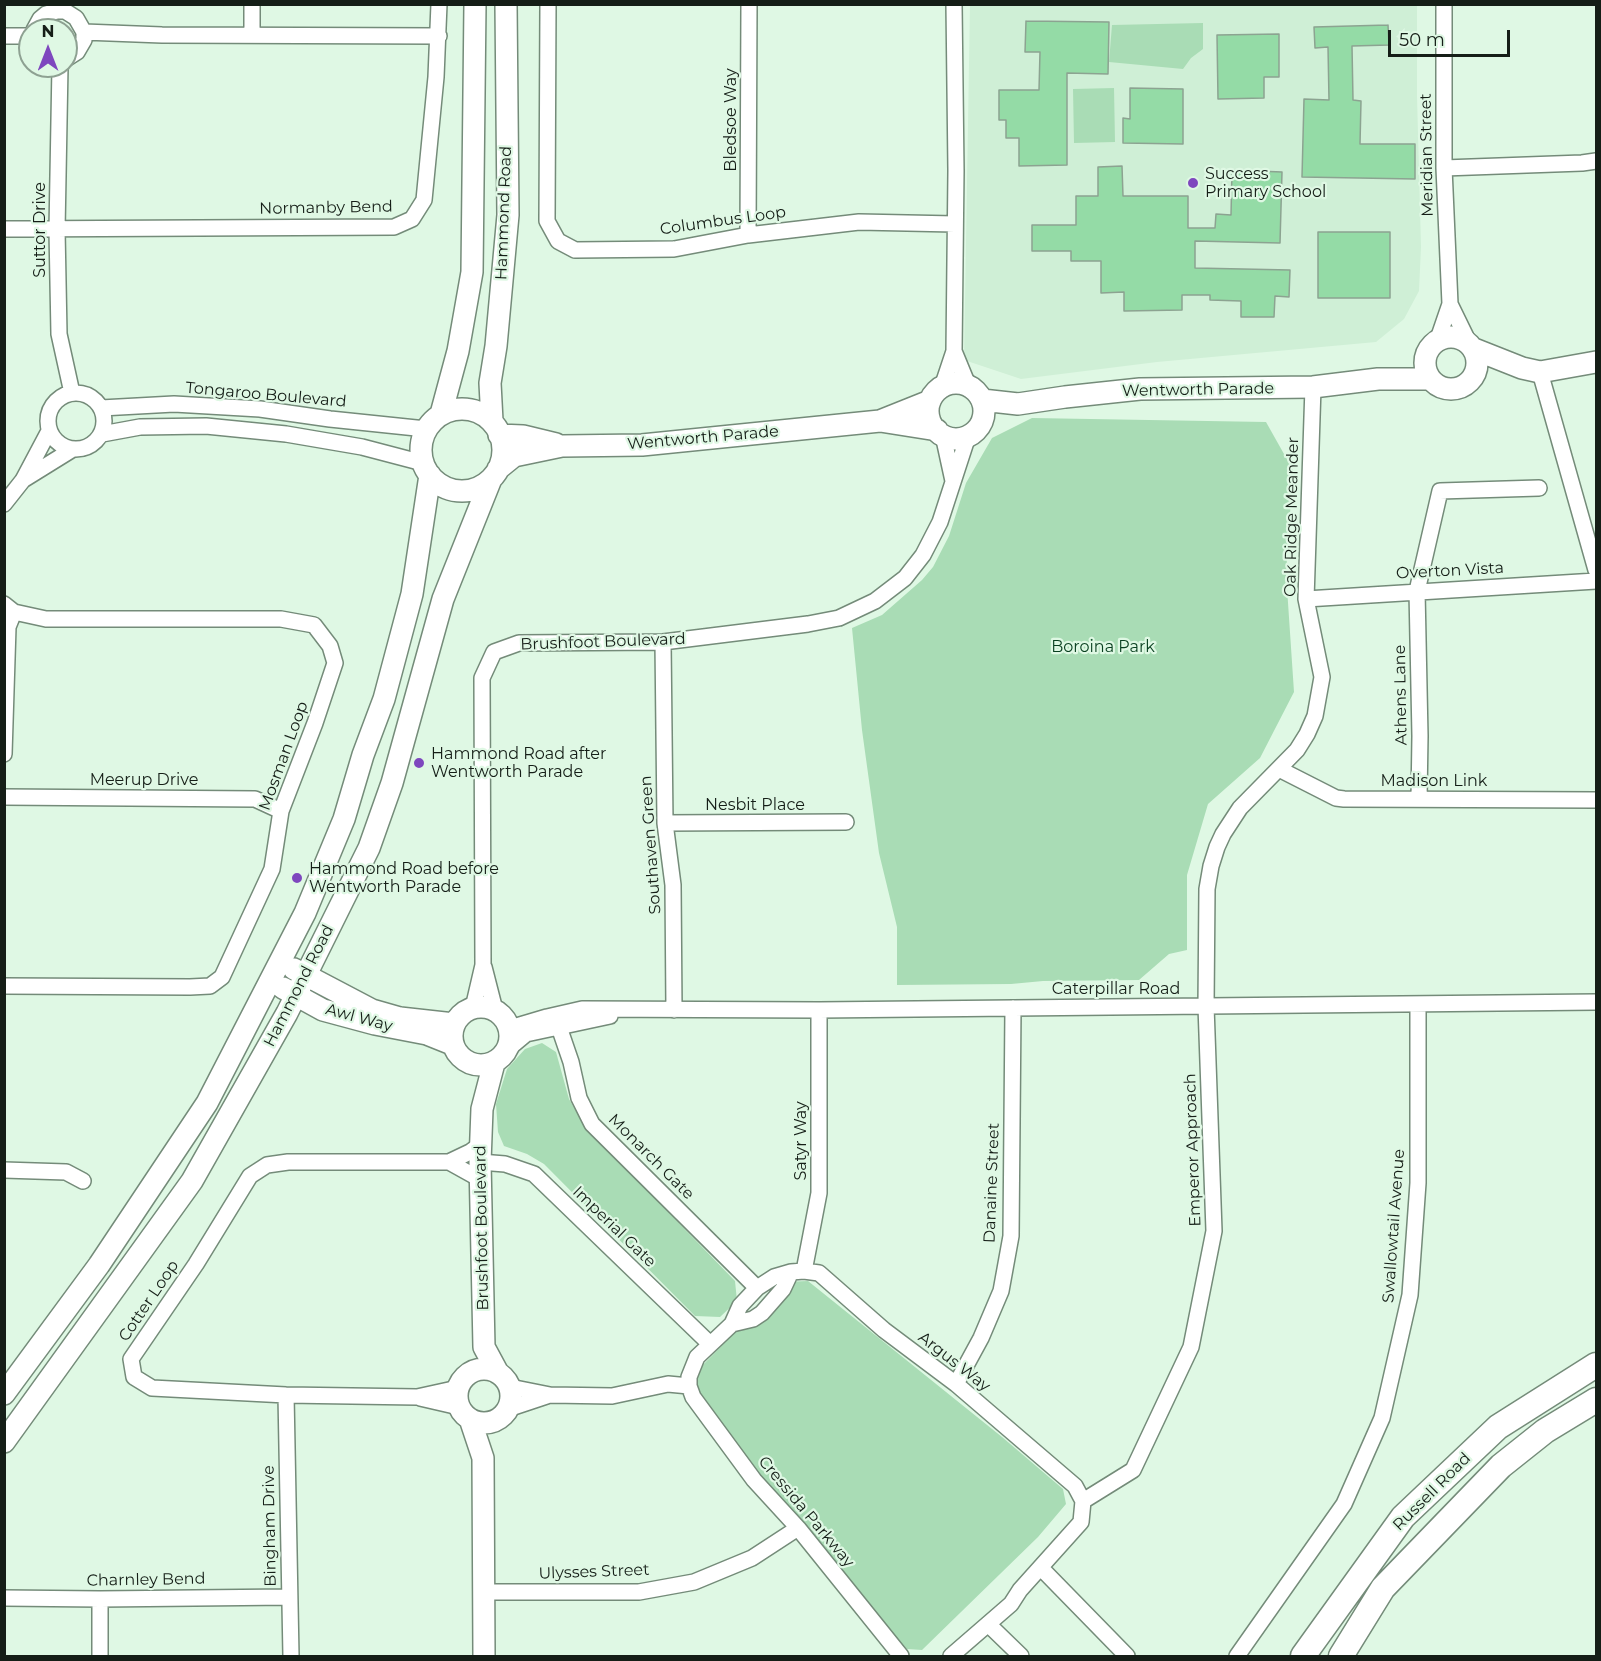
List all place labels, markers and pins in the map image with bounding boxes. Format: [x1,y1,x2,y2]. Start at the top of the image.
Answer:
place label: Success Primary School [1205,164,1326,202]
marker: Success Primary School [1186,176,1200,190]
place label: Hammond Road after Wentworth Parade [431,744,606,782]
marker: Hammond Road after Wentworth Parade [412,756,426,770]
place label: Hammond Road before Wentworth Parade [309,859,499,897]
marker: Hammond Road before Wentworth Parade [290,871,304,885]

